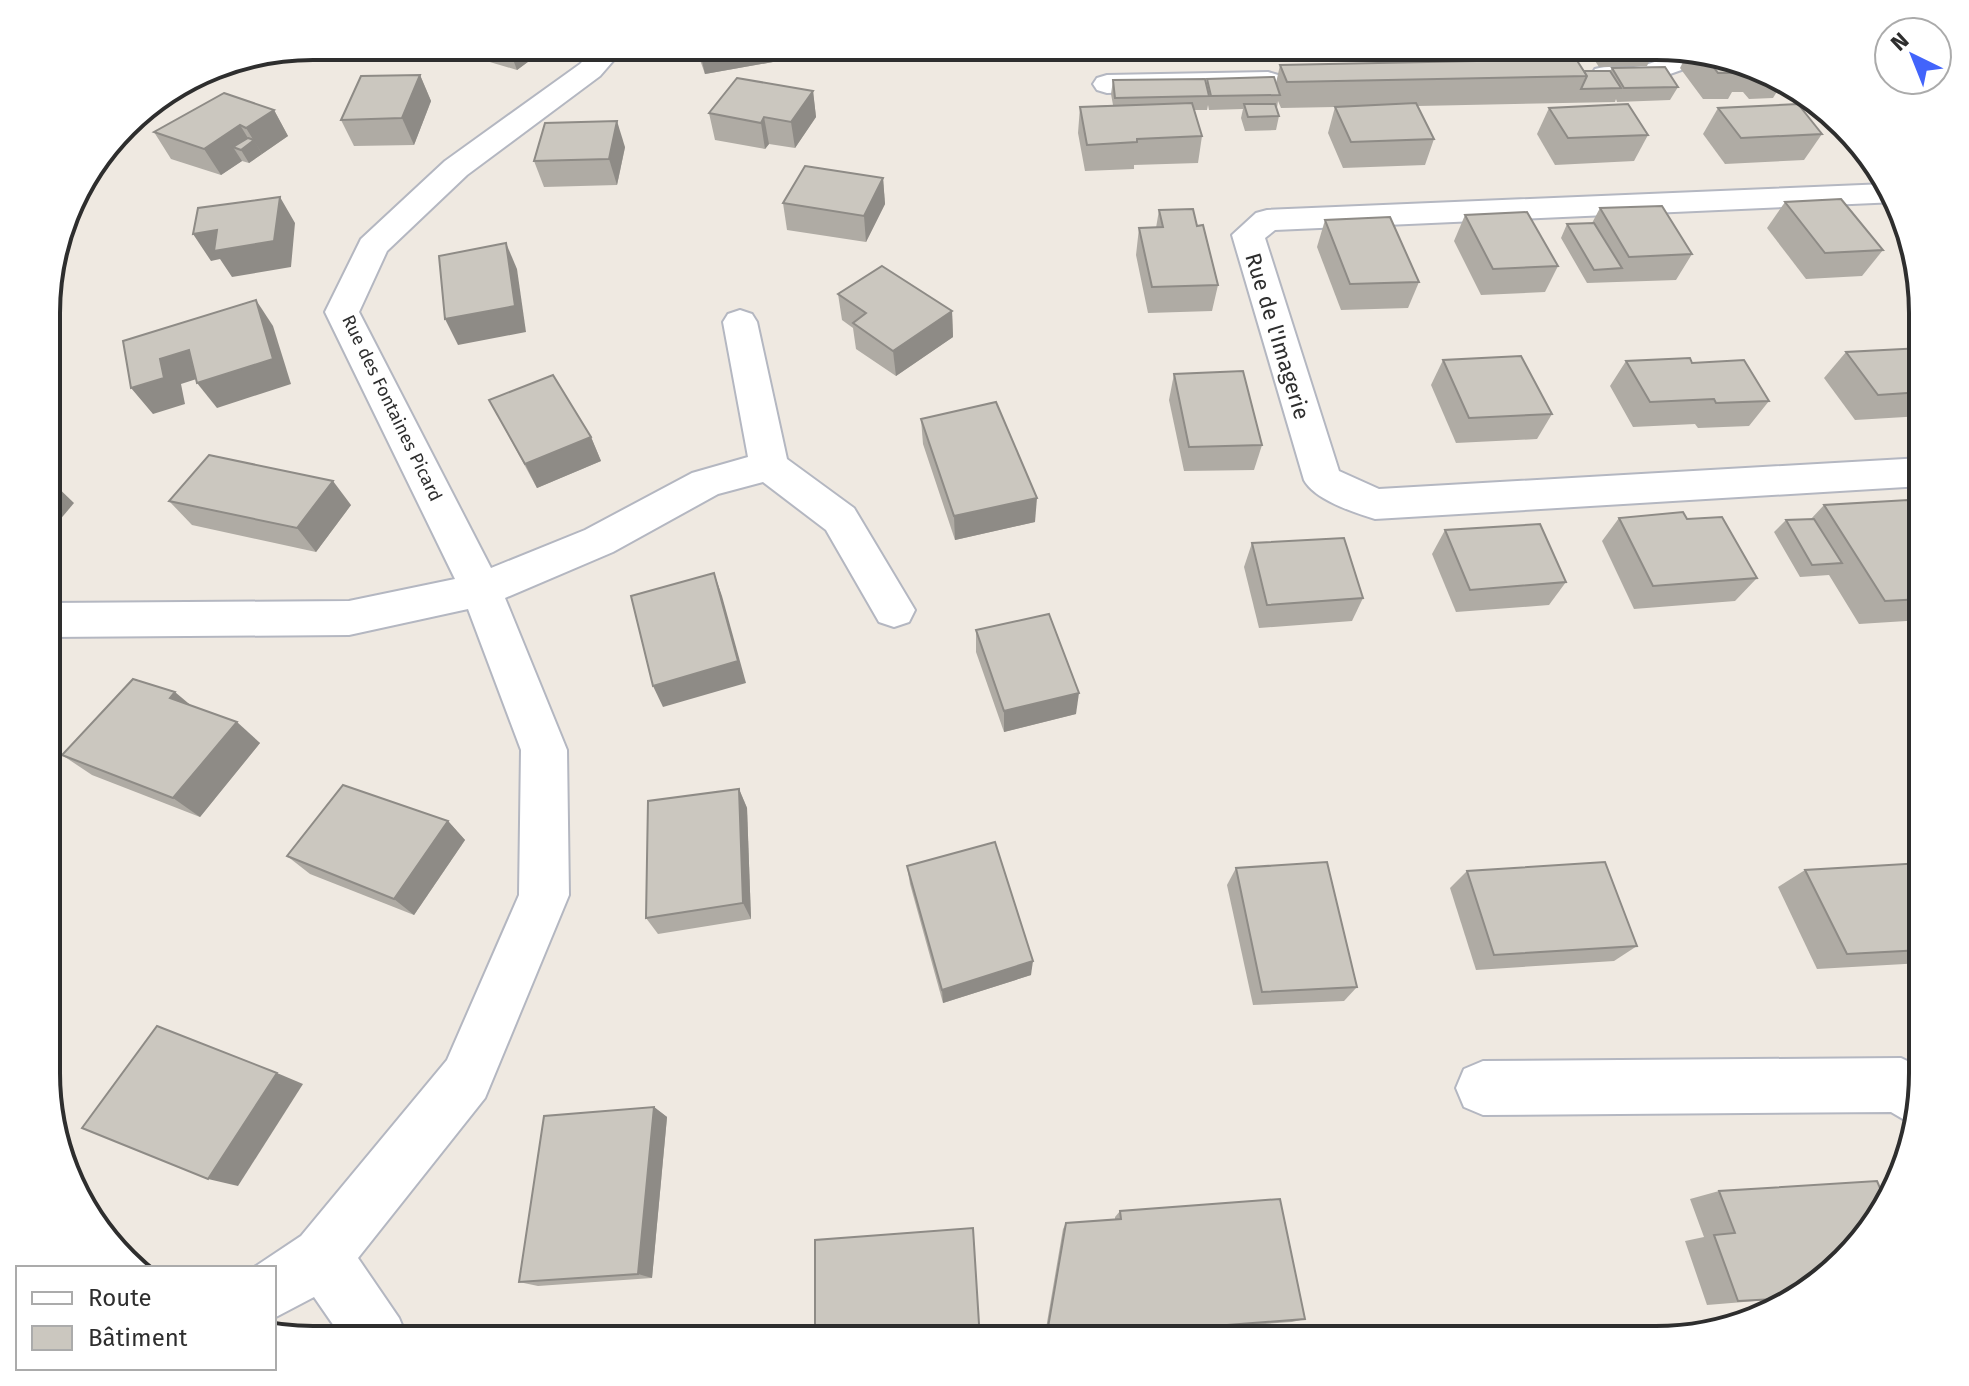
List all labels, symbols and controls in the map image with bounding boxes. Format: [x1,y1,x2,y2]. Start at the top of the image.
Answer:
north arrow [1873,16,1953,96]
text: N [1885,27,1914,57]
street label: Rue de l'Imagerie [1239,250,1316,423]
street label: Rue des Fontaines Picard [337,311,447,505]
legend [16,1266,276,1370]
text: Route [88,1284,152,1312]
text: Bâtiment [88,1324,188,1352]

